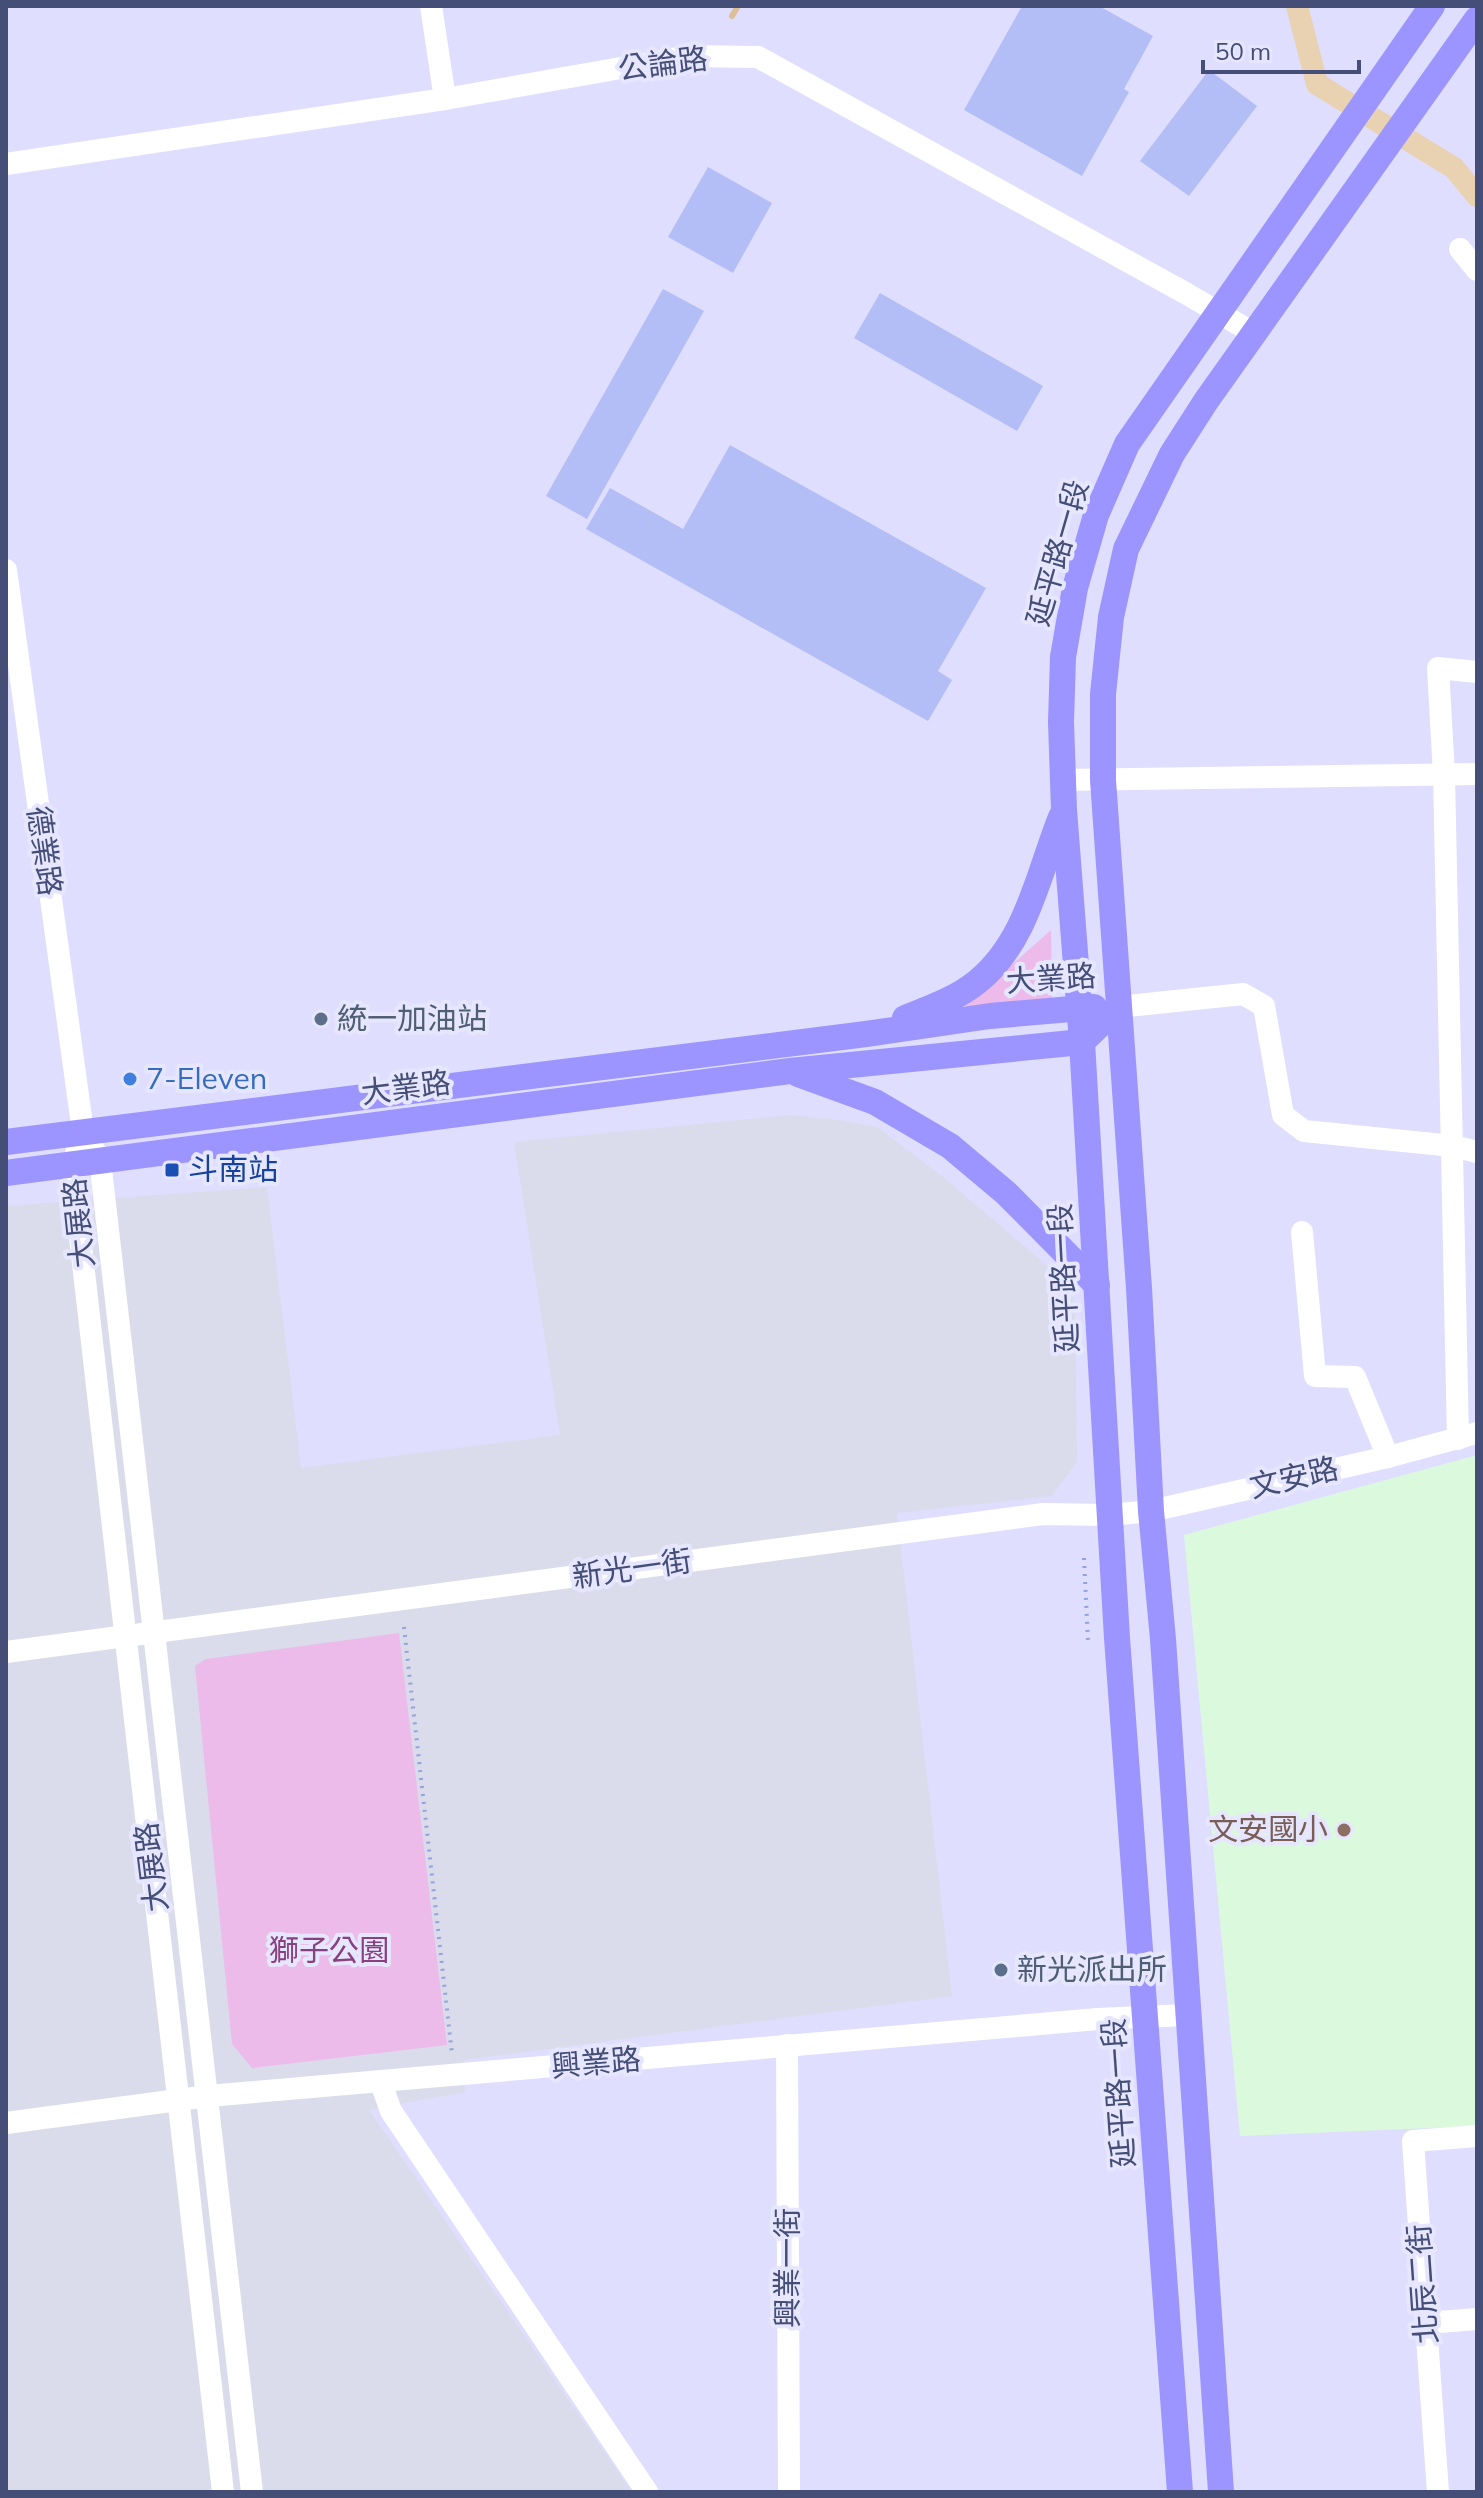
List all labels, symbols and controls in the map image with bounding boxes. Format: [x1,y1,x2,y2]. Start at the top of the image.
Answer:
scale bar [1203,24,1359,74]
text: 50 m [1215,36,1271,66]
street label: 公論路 [616,39,710,87]
street label: 延平路一段 [1018,475,1096,630]
street label: 德業路 [20,804,70,898]
street label: 大業路 [1005,956,1097,1000]
place label: 統一加油站 [337,999,487,1037]
marker: 統一加油站 [312,1010,330,1028]
place label: 7-Eleven [146,1059,267,1097]
street label: 大業路 [359,1063,453,1111]
marker: 7-Eleven [121,1070,139,1088]
place label: 斗南站 [188,1150,278,1188]
marker: 斗南站 [163,1161,181,1179]
street label: 大展路 [54,1176,102,1270]
street label: 延平路一段 [1040,1202,1086,1354]
street label: 文安路 [1246,1448,1342,1506]
street label: 新光一街 [570,1541,694,1595]
place label: 文安國小 [1208,1810,1328,1848]
street label: 大展路 [127,1820,175,1914]
marker: 文安國小 [1335,1821,1353,1839]
park label: 獅子公園 [269,1931,389,1969]
place label: 新光派出所 [1017,1950,1167,1988]
marker: 新光派出所 [992,1961,1010,1979]
street label: 延平路一段 [1094,2017,1142,2169]
street label: 興業路 [549,2039,642,2085]
street label: 興業一街 [768,2208,806,2328]
street label: 北辰二街 [1399,2223,1445,2345]

